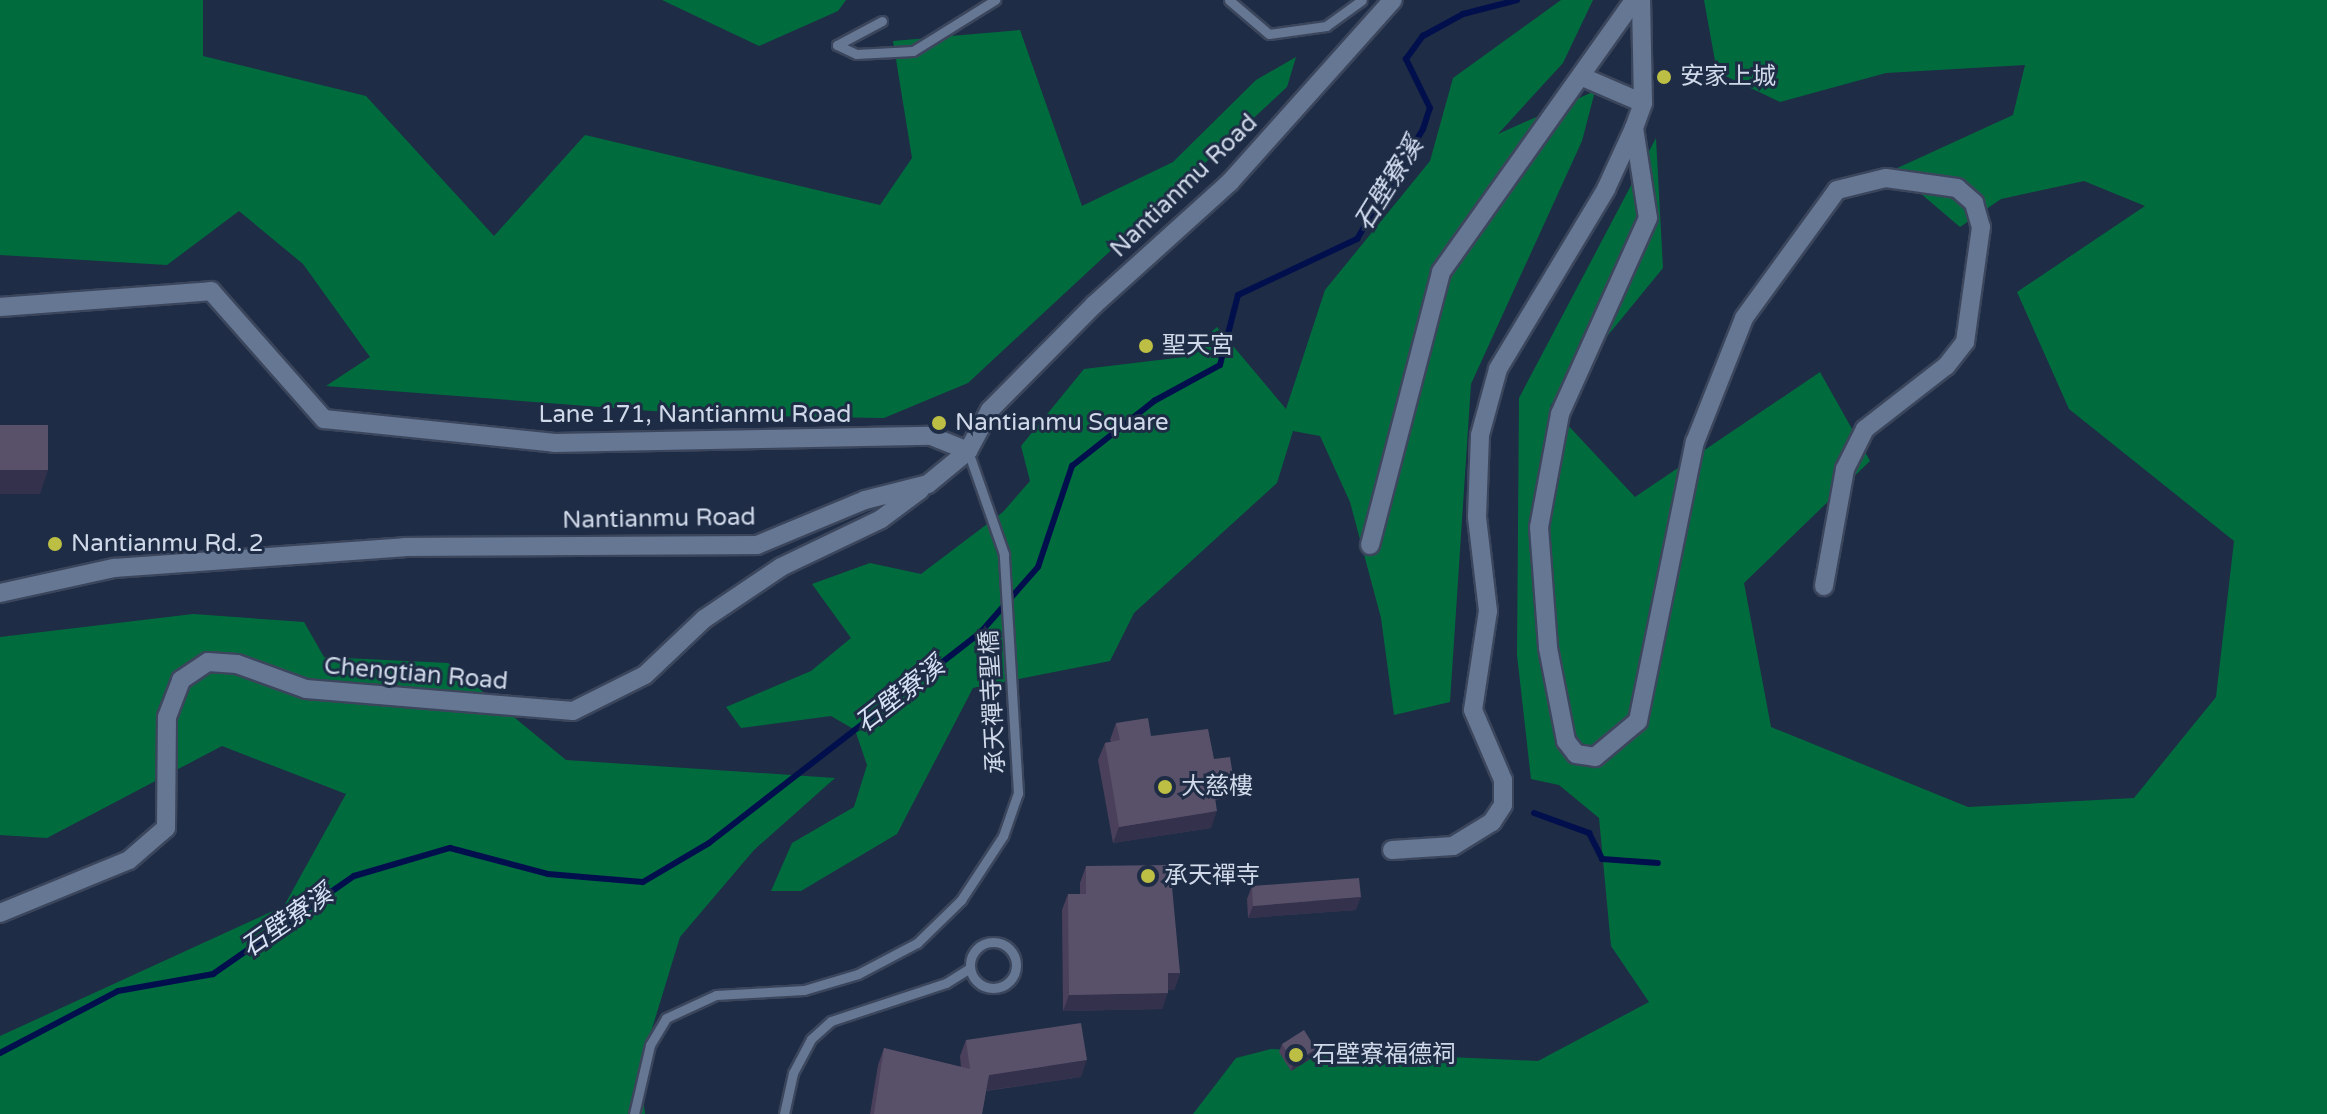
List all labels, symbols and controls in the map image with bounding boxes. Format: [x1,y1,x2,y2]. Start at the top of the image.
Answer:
place label: 安家上城 [1680,63,1776,91]
marker: 安家上城 [1655,68,1673,86]
street label: Nantianmu Road [1104,108,1264,264]
water label: 石壁寮溪 [1348,132,1430,236]
place label: 聖天宮 [1162,332,1234,360]
marker: 聖天宮 [1137,337,1155,355]
street label: Lane 171, Nantianmu Road [539,401,851,429]
place label: Nantianmu Square [955,409,1169,437]
marker: Nantianmu Square [930,414,948,432]
street label: Nantianmu Road [562,503,756,535]
place label: Nantianmu Rd. 2 [71,530,264,558]
marker: Nantianmu Rd. 2 [46,535,64,553]
street label: 承天禪寺聖橋 [975,629,1011,775]
water label: 石壁寮溪 [849,651,951,739]
street label: Chengtian Road [323,652,509,696]
place label: 大慈樓 [1181,773,1253,801]
marker: 大慈樓 [1156,778,1174,796]
place label: 承天禪寺 [1164,862,1260,890]
marker: 承天禪寺 [1139,867,1157,885]
water label: 石壁寮溪 [235,878,339,964]
place label: 石壁寮福德祠 [1312,1041,1456,1069]
marker: 石壁寮福德祠 [1287,1046,1305,1064]

